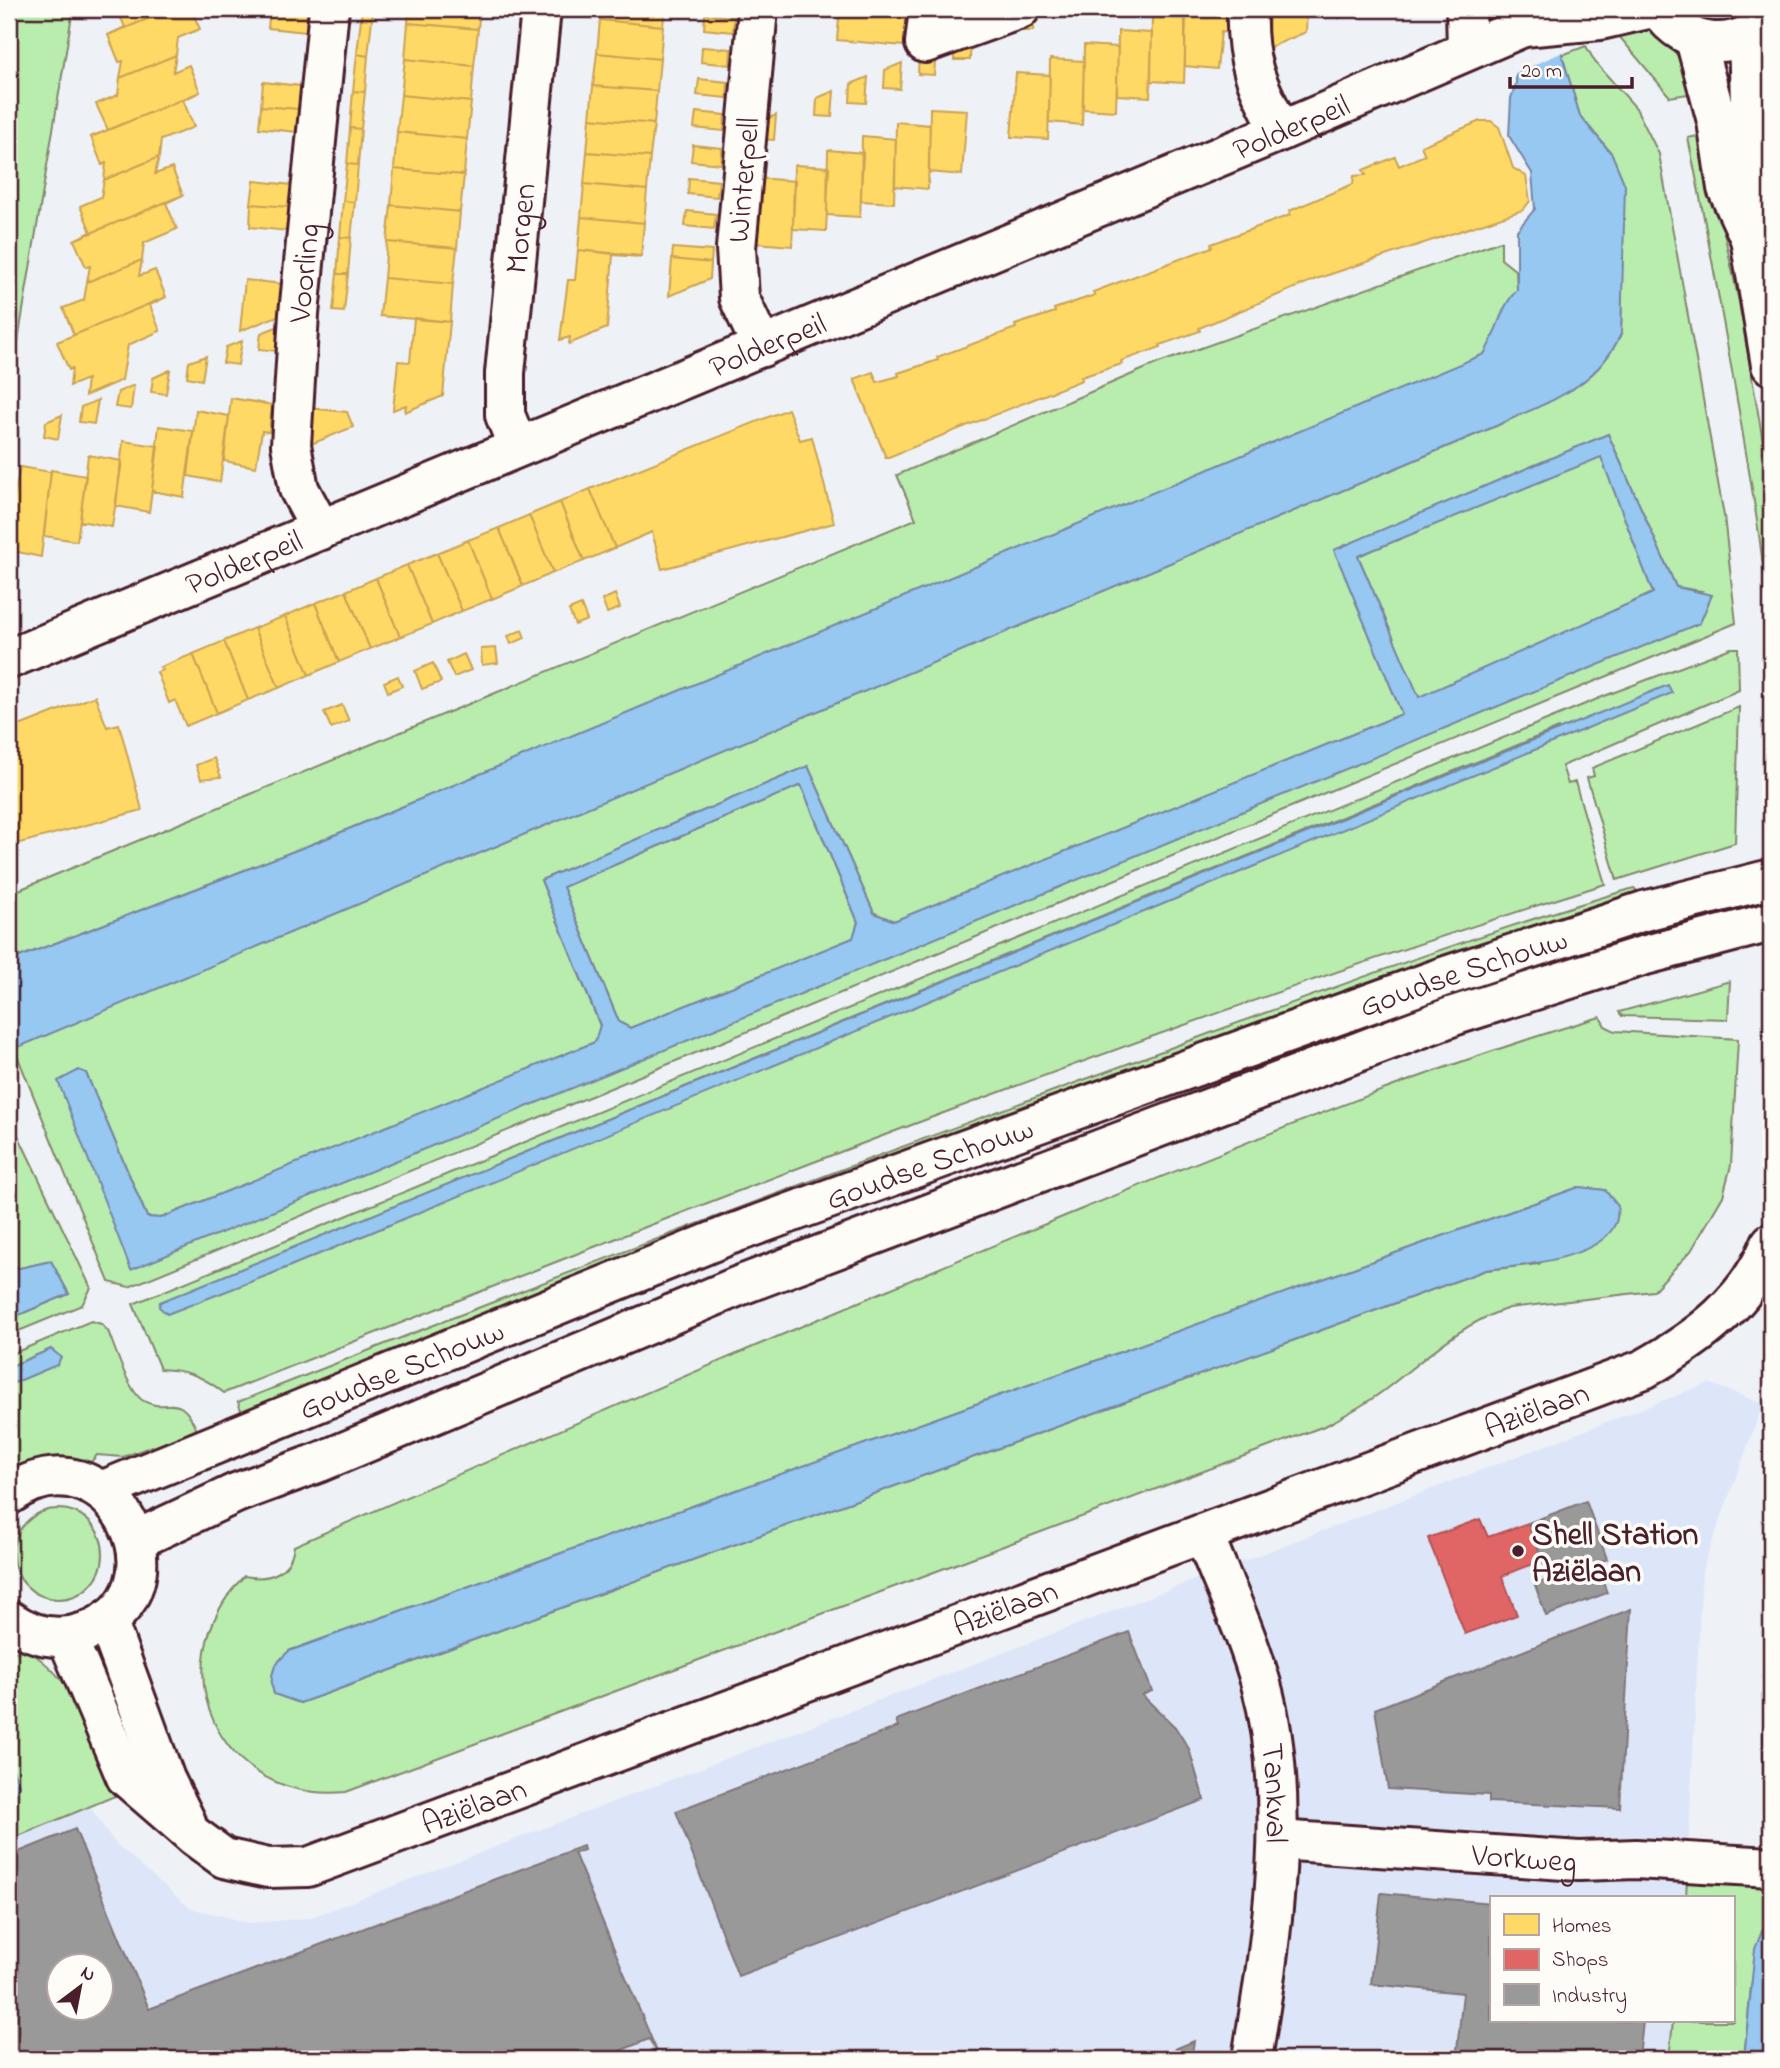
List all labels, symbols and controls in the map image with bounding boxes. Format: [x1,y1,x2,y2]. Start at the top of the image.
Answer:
scale bar [1510,46,1633,90]
text: 20 m [1521,57,1562,87]
street label: Polderpeil [1227,84,1358,175]
street label: Winterpell [717,116,774,245]
street label: Morgen [495,181,551,276]
street label: Voorling [278,221,335,325]
street label: Polderpeil [703,302,834,393]
street label: Polderpeil [179,520,311,610]
street label: Goudse Schouw [1353,918,1574,1032]
street label: Goudse Schouw [820,1107,1041,1225]
street label: Goudse Schouw [293,1309,512,1435]
street label: Aziëlaan [1478,1371,1597,1454]
place label: Shell Station Aziëlaan [1532,1513,1699,1597]
marker: Shell Station Aziëlaan [1510,1543,1526,1559]
street label: Aziëlaan [947,1569,1065,1652]
street label: Tankval [1246,1741,1298,1844]
street label: Aziëlaan [416,1768,534,1850]
street label: Vorkweg [1469,1834,1578,1888]
legend [1490,1896,1734,2022]
text: Homes [1552,1912,1612,1942]
text: Shops [1552,1946,1609,1976]
north arrow [46,1952,116,2022]
text: N [75,1960,100,1990]
text: Industry [1552,1982,1627,2014]

